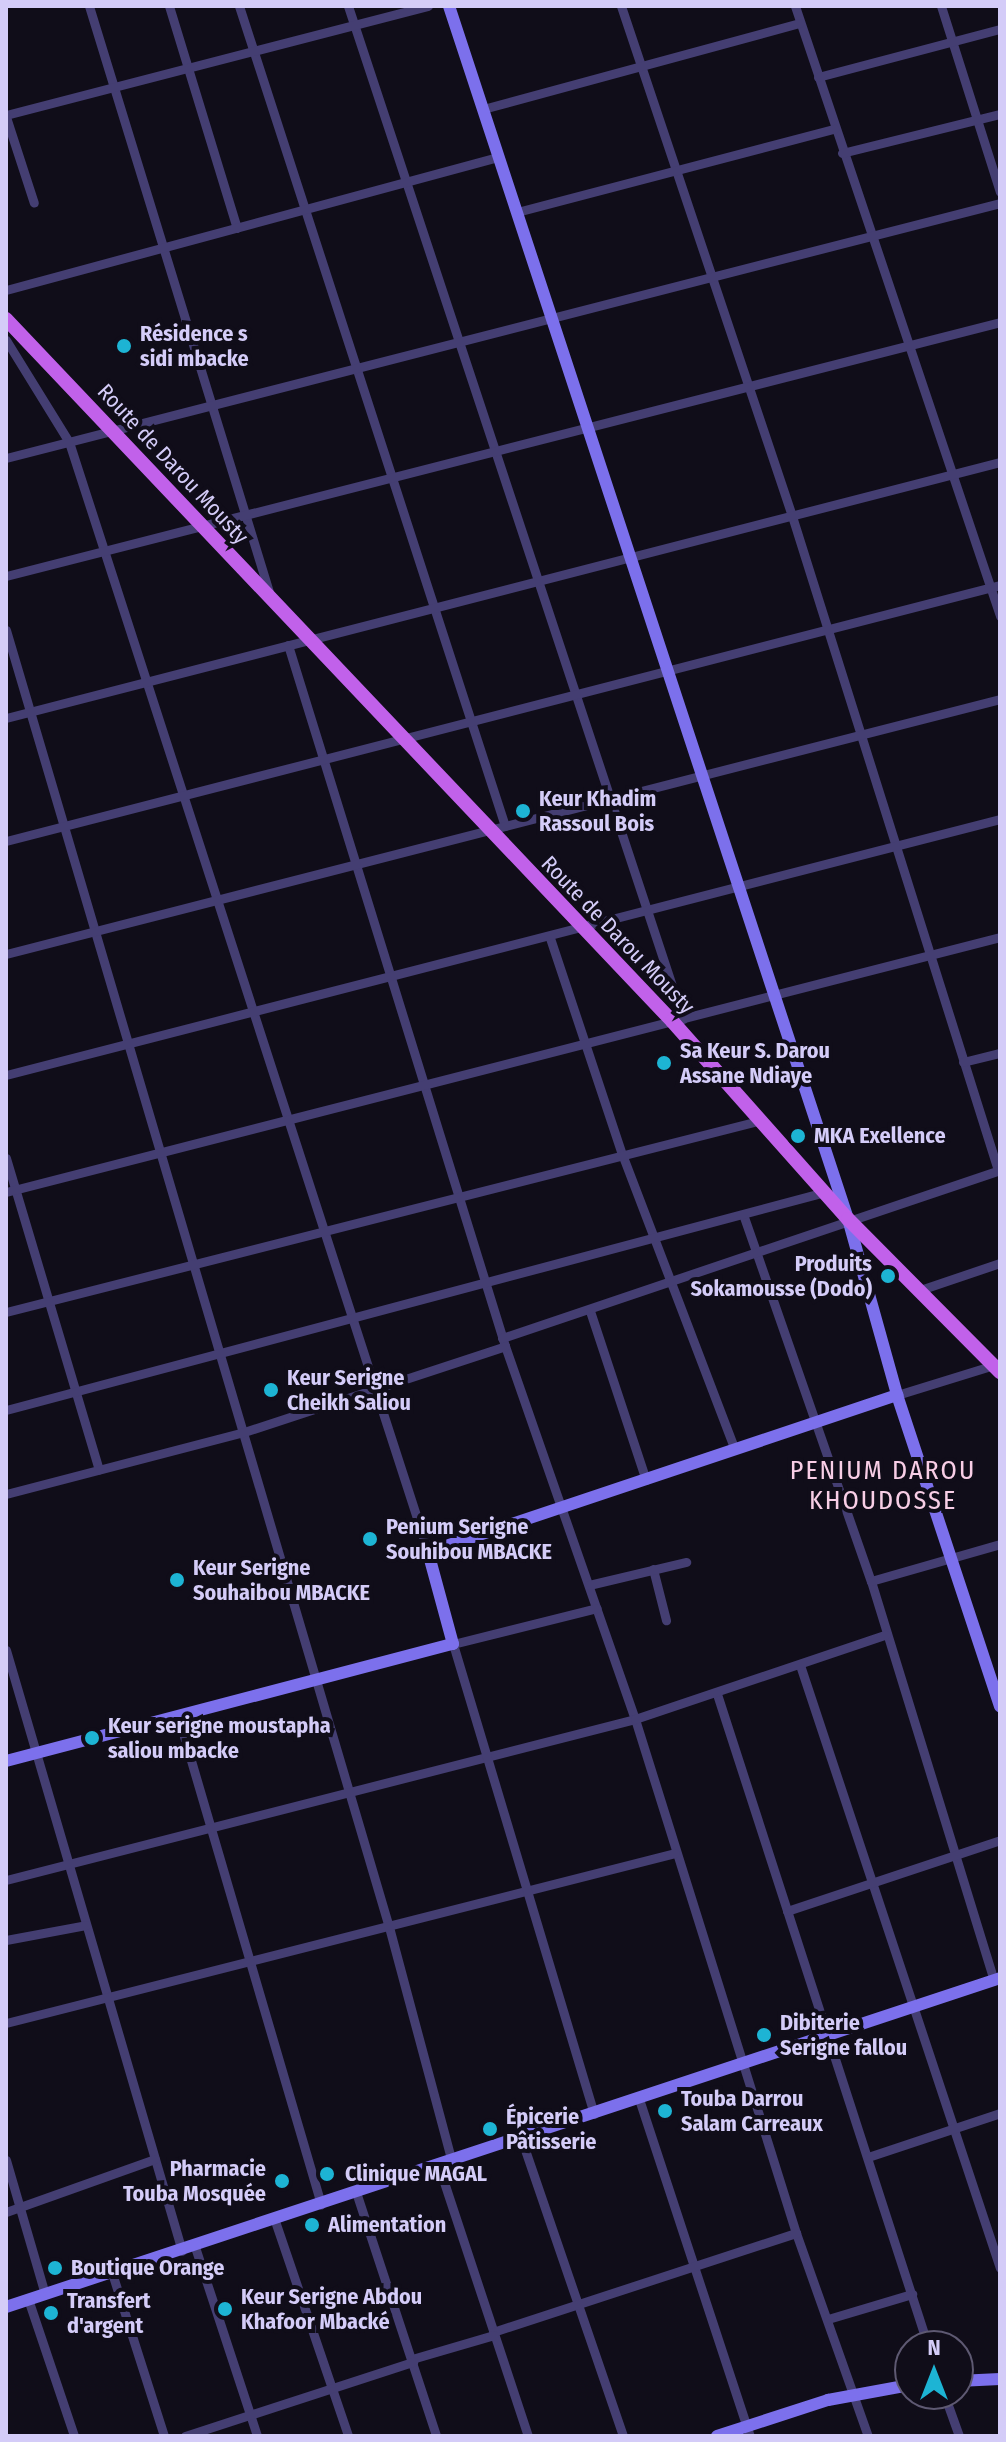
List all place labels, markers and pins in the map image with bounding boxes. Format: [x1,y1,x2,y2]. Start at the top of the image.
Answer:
place label: Résidence s sidi mbacke [140,320,249,372]
marker: Résidence s sidi mbacke [115,337,133,355]
place label: Keur Khadim Rassoul Bois [539,785,656,836]
marker: Keur Khadim Rassoul Bois [514,802,532,820]
place label: Sa Keur S. Darou Assane Ndiaye [680,1037,830,1088]
marker: Sa Keur S. Darou Assane Ndiaye [655,1054,673,1072]
place label: MKA Exellence [814,1123,946,1149]
marker: MKA Exellence [789,1127,807,1145]
place label: Produits Sokamousse (Dodo) [690,1250,872,1302]
marker: Produits Sokamousse (Dodo) [879,1267,897,1285]
place label: Keur Serigne Cheikh Saliou [287,1364,411,1416]
marker: Keur Serigne Cheikh Saliou [262,1381,280,1399]
place label: Penium Serigne Souhibou MBACKE [386,1513,552,1564]
marker: Penium Serigne Souhibou MBACKE [361,1530,379,1548]
place label: Keur Serigne Souhaibou MBACKE [193,1554,370,1606]
marker: Keur Serigne Souhaibou MBACKE [168,1571,186,1589]
place label: Keur serigne moustapha saliou mbacke [108,1712,331,1764]
marker: Keur serigne moustapha saliou mbacke [83,1729,101,1747]
place label: Dibiterie Serigne fallou [780,2009,907,2060]
marker: Dibiterie Serigne fallou [755,2026,773,2044]
place label: Touba Darrou Salam Carreaux [681,2085,823,2136]
marker: Touba Darrou Salam Carreaux [656,2102,674,2120]
place label: Épicerie Pâtisserie [506,2103,596,2154]
marker: Épicerie Pâtisserie [481,2120,499,2138]
place label: Pharmacie Touba Mosquée [123,2155,266,2206]
place label: Clinique MAGAL [345,2161,487,2187]
marker: Clinique MAGAL [316,2163,338,2185]
marker: Pharmacie Touba Mosquée [273,2172,291,2190]
place label: Alimentation [328,2212,446,2238]
marker: Alimentation [303,2216,321,2234]
place label: Boutique Orange [71,2255,224,2281]
marker: Boutique Orange [46,2259,64,2277]
place label: Keur Serigne Abdou Khafoor Mbacké [241,2283,422,2334]
place label: Transfert d'argent [67,2287,151,2338]
marker: Keur Serigne Abdou Khafoor Mbacké [216,2300,234,2318]
marker: Transfert d'argent [42,2304,60,2322]

